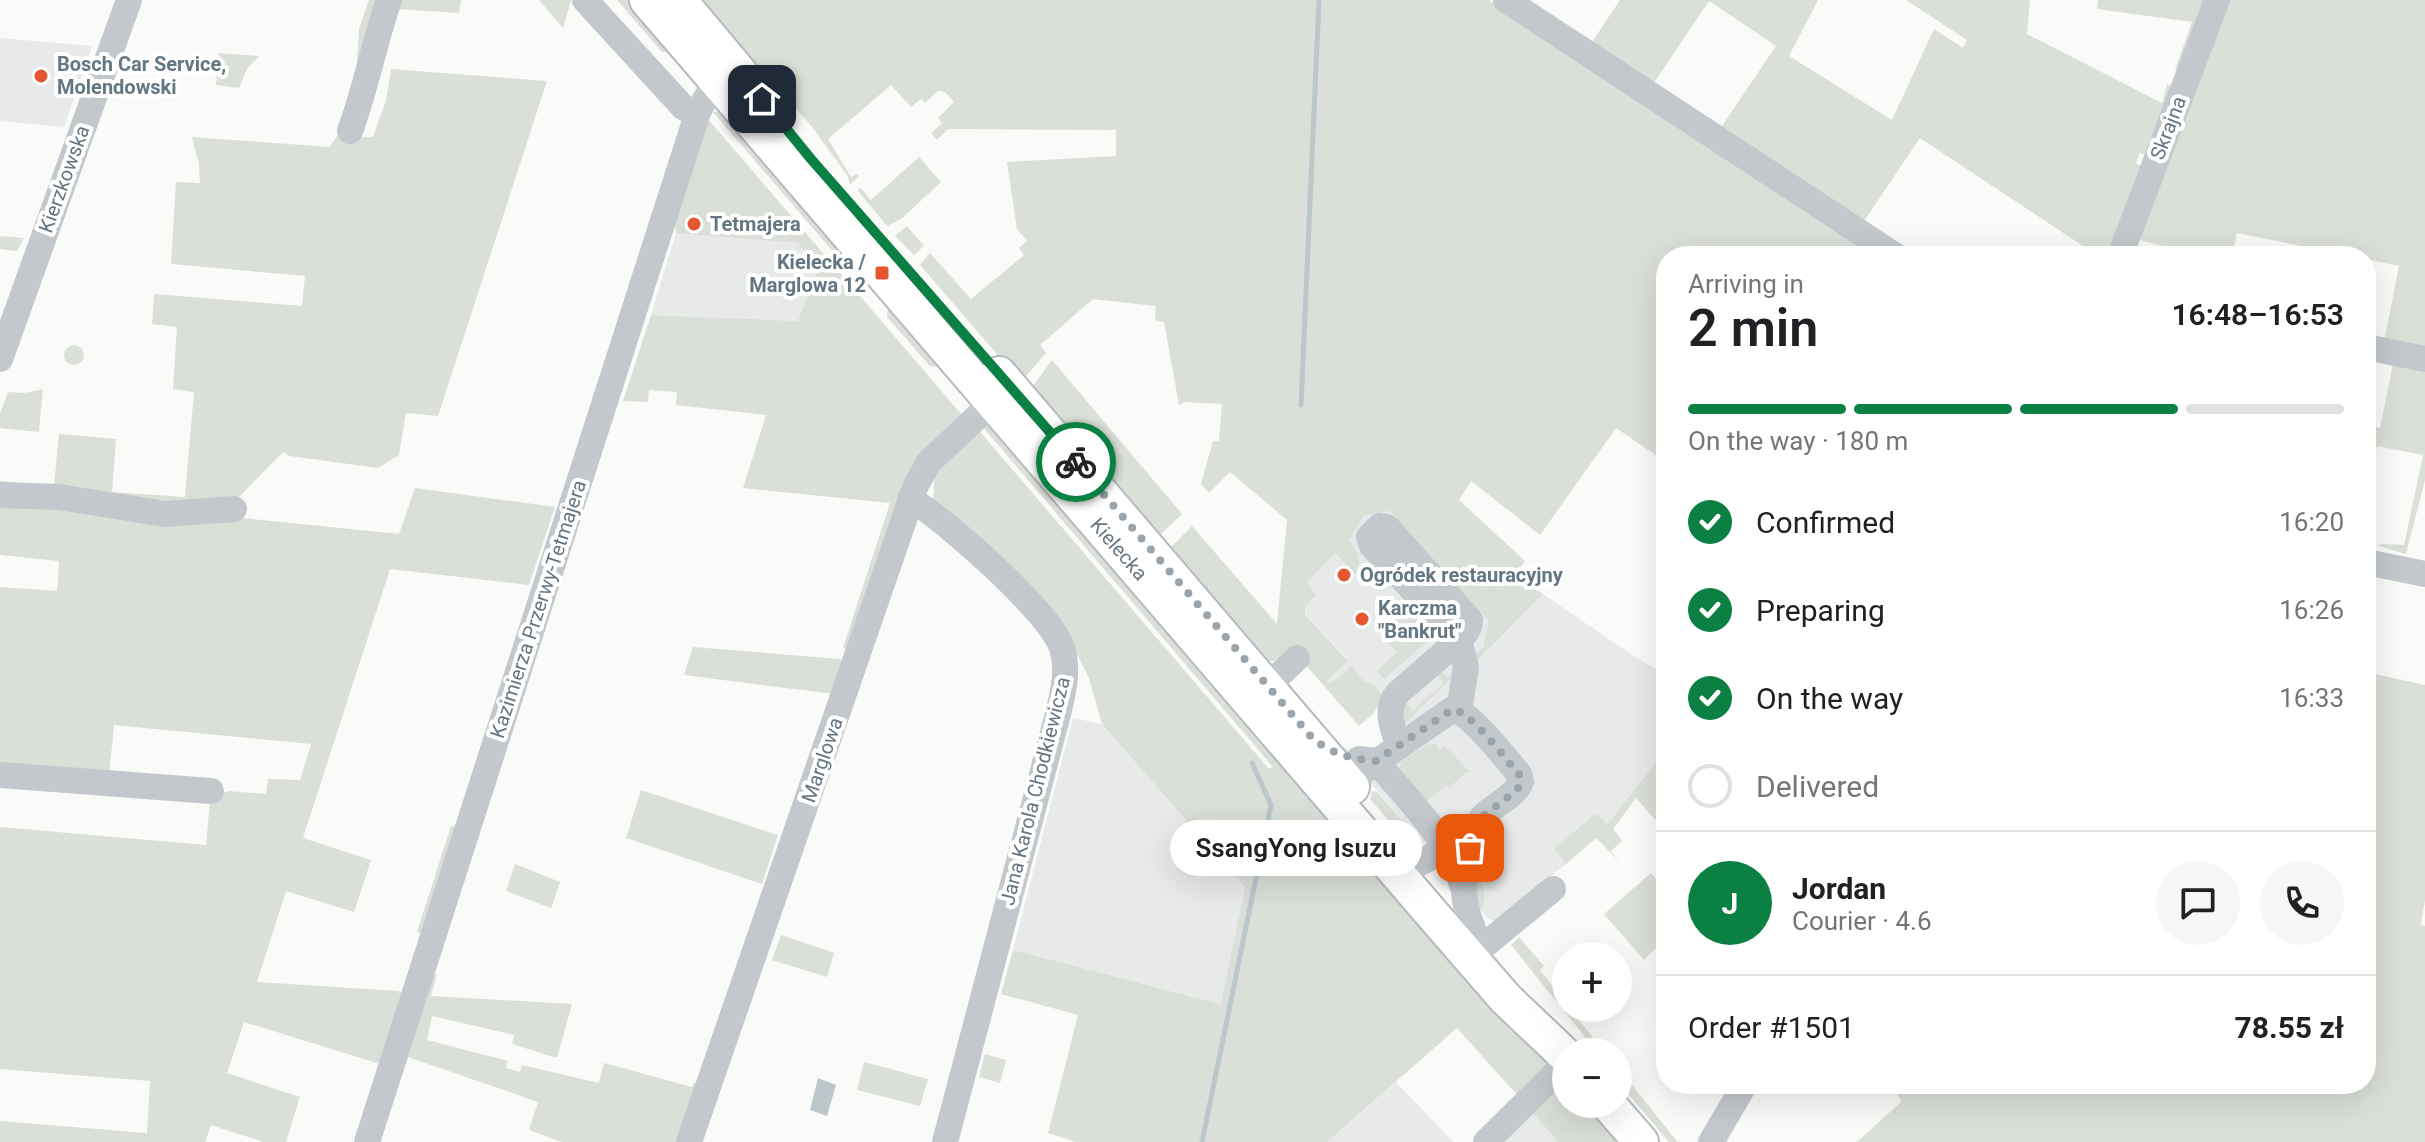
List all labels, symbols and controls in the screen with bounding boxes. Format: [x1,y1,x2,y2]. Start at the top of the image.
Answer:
place label: Bosch Car Service, Molendowski [57,52,226,99]
pin [728,65,796,133]
marker: Bosch Car Service, Molendowski [32,67,50,85]
icon: home [740,77,784,121]
street label: Skrajna [2145,93,2191,163]
street label: Kierzkowska [33,122,95,236]
place label: Tetmajera [710,212,801,236]
marker: Tetmajera [685,215,703,233]
place label: Kielecka / Marglowa 12 [749,250,867,297]
marker: Kielecka / Marglowa 12 [873,264,891,282]
text: Arriving in [1688,269,1804,299]
text: 16:48–16:53 [2171,297,2344,332]
text: 2 min [1688,298,1818,359]
courier [1036,422,1116,502]
text: On the way · 180 m [1688,426,1908,456]
icon: bike [1054,440,1098,484]
street label: Kazimierza Przerwy-Tetmajera [485,477,591,741]
icon: check [1688,500,1732,544]
text: Confirmed [1756,505,1895,540]
text: 16:20 [2279,507,2344,537]
street label: Kielecka [1085,513,1153,585]
place label: Ogródek restauracyjny [1360,563,1564,587]
marker: Ogródek restauracyjny [1335,566,1353,584]
icon: check [1688,588,1732,632]
text: Preparing [1756,593,1885,628]
text: 16:26 [2279,595,2344,625]
place label: Karczma "Bankrut" [1378,596,1461,643]
marker: Karczma "Bankrut" [1353,610,1371,628]
street label: Jana Karola Chodkiewicza [995,674,1075,908]
icon: check [1688,676,1732,720]
text: On the way [1756,681,1903,716]
text: 16:33 [2279,683,2344,713]
street label: Marglowa [796,714,848,806]
text: Delivered [1756,769,1879,804]
pin [1436,814,1504,882]
callout: SsangYong Isuzu [1170,820,1422,876]
icon: bag [1448,826,1492,870]
text: SsangYong Isuzu [1195,833,1397,863]
button: chat [2156,861,2240,945]
button: phone [2260,861,2344,945]
text: Jordan [1792,871,1886,906]
text: J [1722,886,1738,921]
text: Courier · 4.6 [1792,906,1932,936]
map controls [1552,942,1632,1118]
button: + [1552,942,1632,1022]
text: Order #1501 [1688,1010,1855,1045]
text: 78.55 zł [2235,1010,2344,1045]
button: − [1552,1038,1632,1118]

